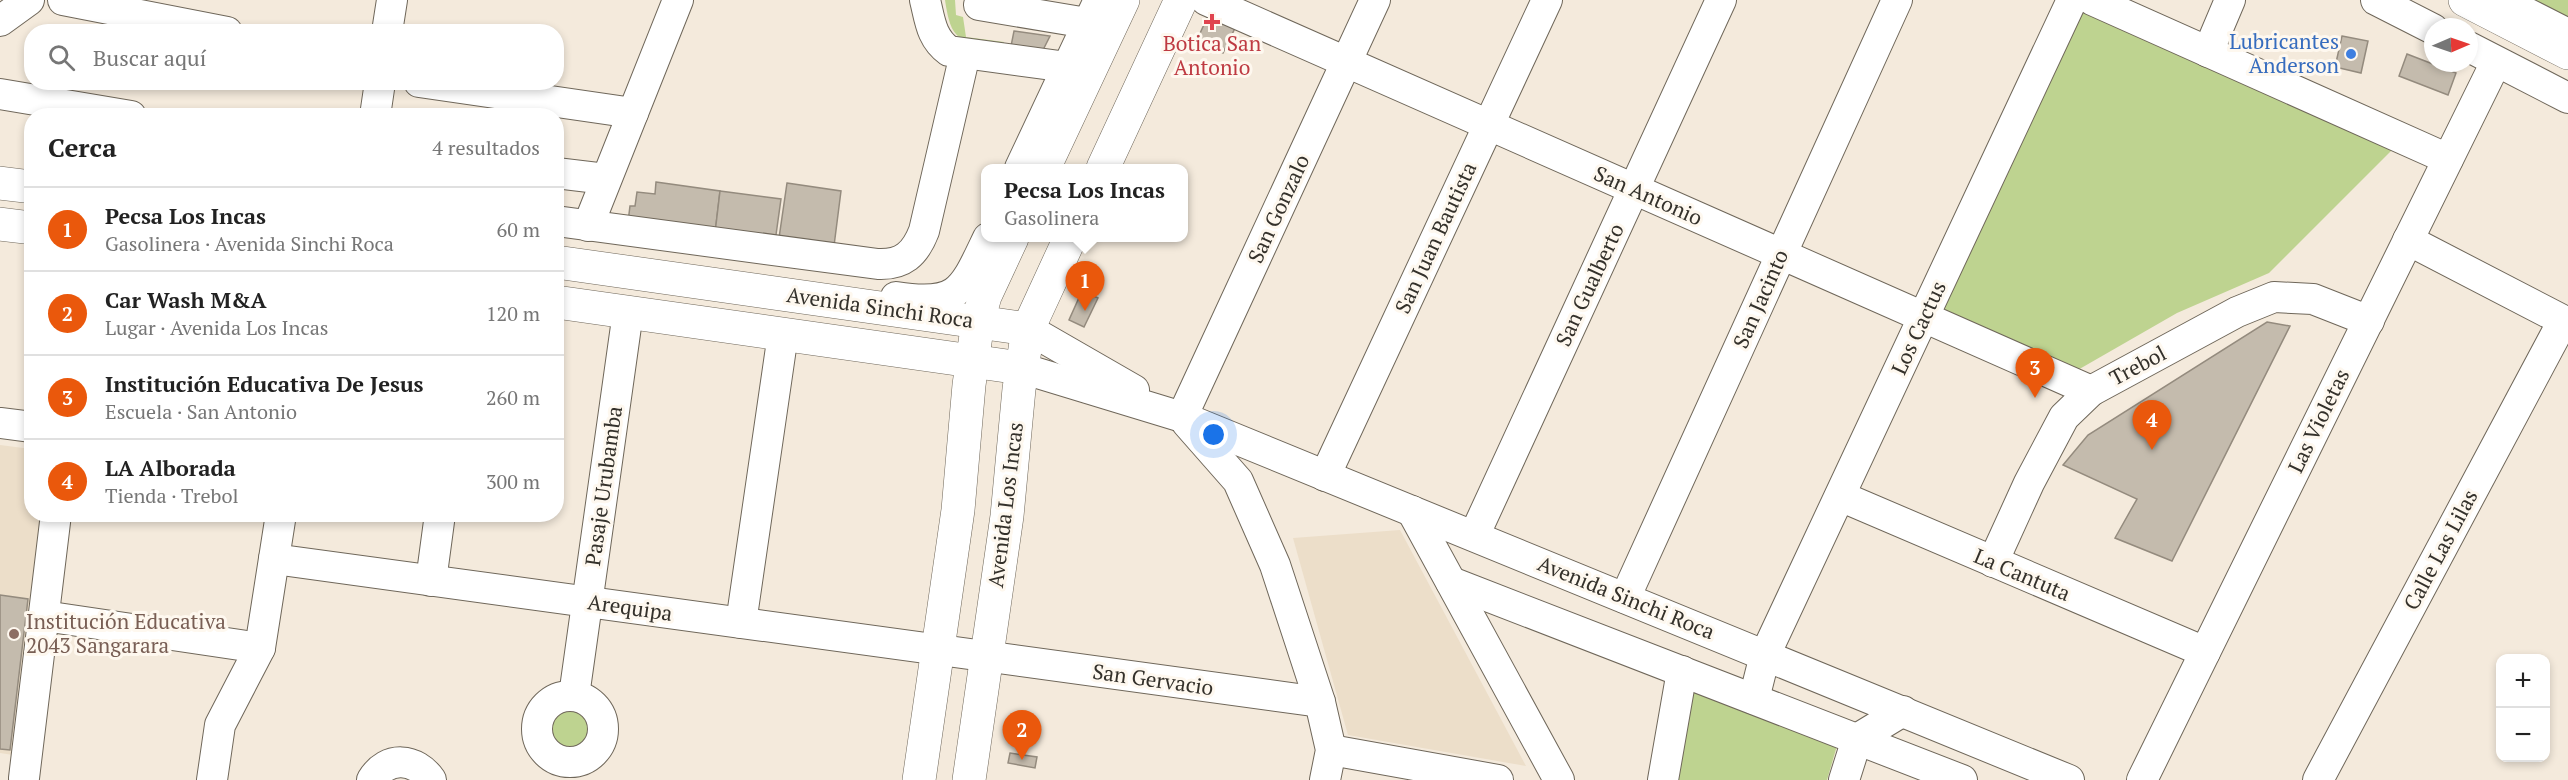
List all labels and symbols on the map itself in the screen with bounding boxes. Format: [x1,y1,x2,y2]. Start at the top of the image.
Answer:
marker: Botica San Antonio [1205,15,1219,29]
north arrow [2424,18,2478,72]
place label: Lubricantes Anderson [2229,27,2340,79]
place label: Botica San Antonio [1163,29,1262,81]
marker: Lubricantes Anderson [2344,47,2358,61]
street label: San Gonzalo [1241,150,1315,267]
street label: San Juan Bautista [1388,157,1483,318]
street label: San Antonio [1590,159,1707,231]
street label: San Gualberto [1548,219,1630,350]
street label: San Jacinto [1726,245,1794,352]
pin: 1 [1066,262,1104,311]
street label: Los Cactus [1884,276,1952,379]
street label: Avenida Sinchi Roca [785,280,976,334]
street label: Trebol [2104,339,2171,392]
pin: 3 [2016,348,2054,398]
street label: Las Violetas [2281,364,2355,477]
pin: 4 [2132,400,2172,450]
street label: Pasaje Urubamba [578,404,628,568]
your location [1199,420,1228,449]
street label: Avenida Los Incas [981,421,1029,589]
street label: Calle Las Lilas [2397,484,2484,615]
street label: La Cantuta [1970,541,2075,607]
street label: Avenida Sinchi Roca [1534,549,1719,645]
street label: Arequipa [586,587,675,627]
place label: Institución Educativa 2043 Sangarara [26,607,226,659]
marker: Institución Educativa 2043 Sangarara [7,627,21,641]
street label: San Gervacio [1091,657,1215,701]
pin: 2 [1002,710,1042,760]

